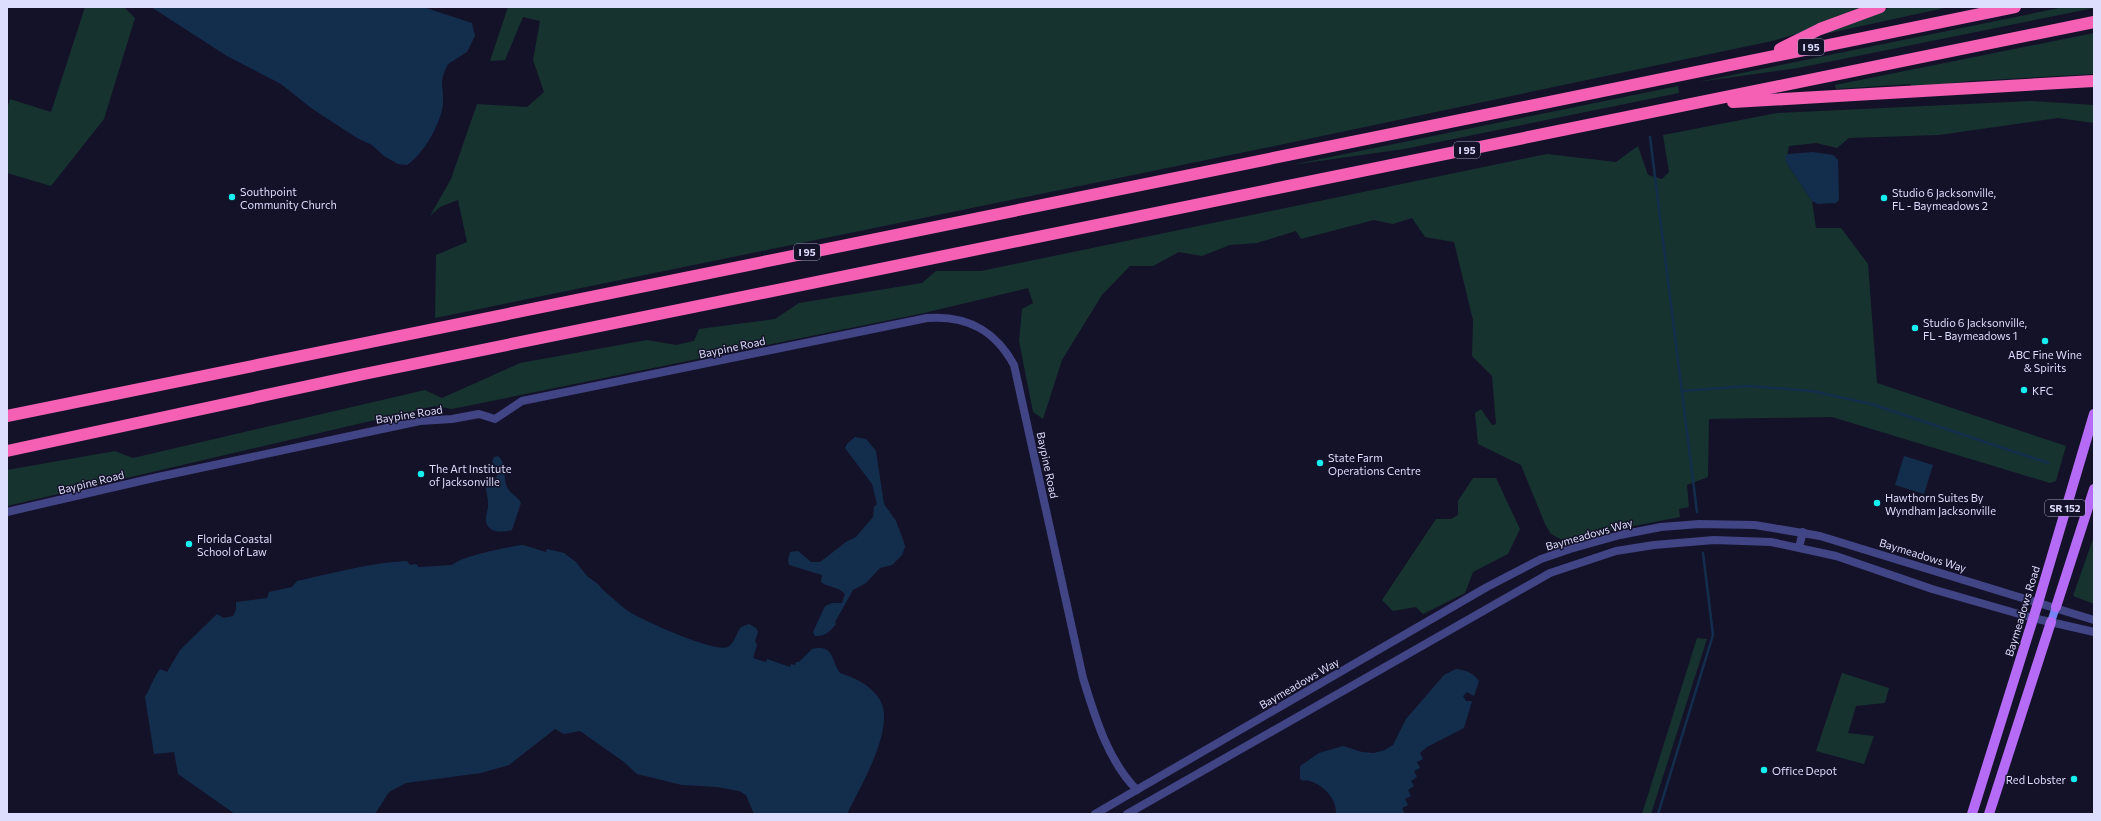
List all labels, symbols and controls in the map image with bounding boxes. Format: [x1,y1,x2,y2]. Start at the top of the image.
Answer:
road number: I 95 [1798,39,1824,55]
road number: I 95 [1454,142,1480,158]
place label: Southpoint Community Church [240,185,337,211]
place label: Studio 6 Jacksonville, FL - Baymeadows 2 [1892,186,1996,212]
marker: Southpoint Community Church [227,192,237,202]
marker: Studio 6 Jacksonville, FL - Baymeadows 2 [1879,193,1889,203]
road number: I 95 [794,244,820,260]
place label: Studio 6 Jacksonville, FL - Baymeadows 1 [1923,316,2027,342]
marker: Studio 6 Jacksonville, FL - Baymeadows 1 [1910,323,1920,333]
street label: Baypine Road [698,334,766,360]
marker: ABC Fine Wine & Spirits [2040,336,2050,346]
place label: ABC Fine Wine & Spirits [2008,348,2082,374]
place label: KFC [2032,384,2053,397]
marker: KFC [2019,385,2029,395]
street label: Baypine Road [375,402,443,426]
street label: Baypine Road [1035,431,1061,499]
place label: State Farm Operations Centre [1328,451,1421,477]
marker: State Farm Operations Centre [1315,458,1325,468]
place label: The Art Institute of Jacksonville [429,462,512,489]
street label: Baypine Road [57,468,125,496]
marker: The Art Institute of Jacksonville [416,469,426,479]
place label: Hawthorn Suites By Wyndham Jacksonville [1885,491,1996,518]
marker: Hawthorn Suites By Wyndham Jacksonville [1872,498,1882,508]
road number: SR 152 [2045,500,2085,516]
street label: Baymeadows Way [1544,515,1634,553]
place label: Florida Coastal School of Law [197,532,272,558]
street label: Baymeadows Way [1878,536,1968,574]
marker: Florida Coastal School of Law [184,539,194,549]
street label: Baymeadows Road [2002,564,2042,658]
street label: Baymeadows Way [1257,655,1342,711]
place label: Office Depot [1772,764,1838,777]
marker: Office Depot [1759,765,1769,775]
place label: Red Lobster [2006,773,2067,786]
marker: Red Lobster [2069,774,2079,784]

